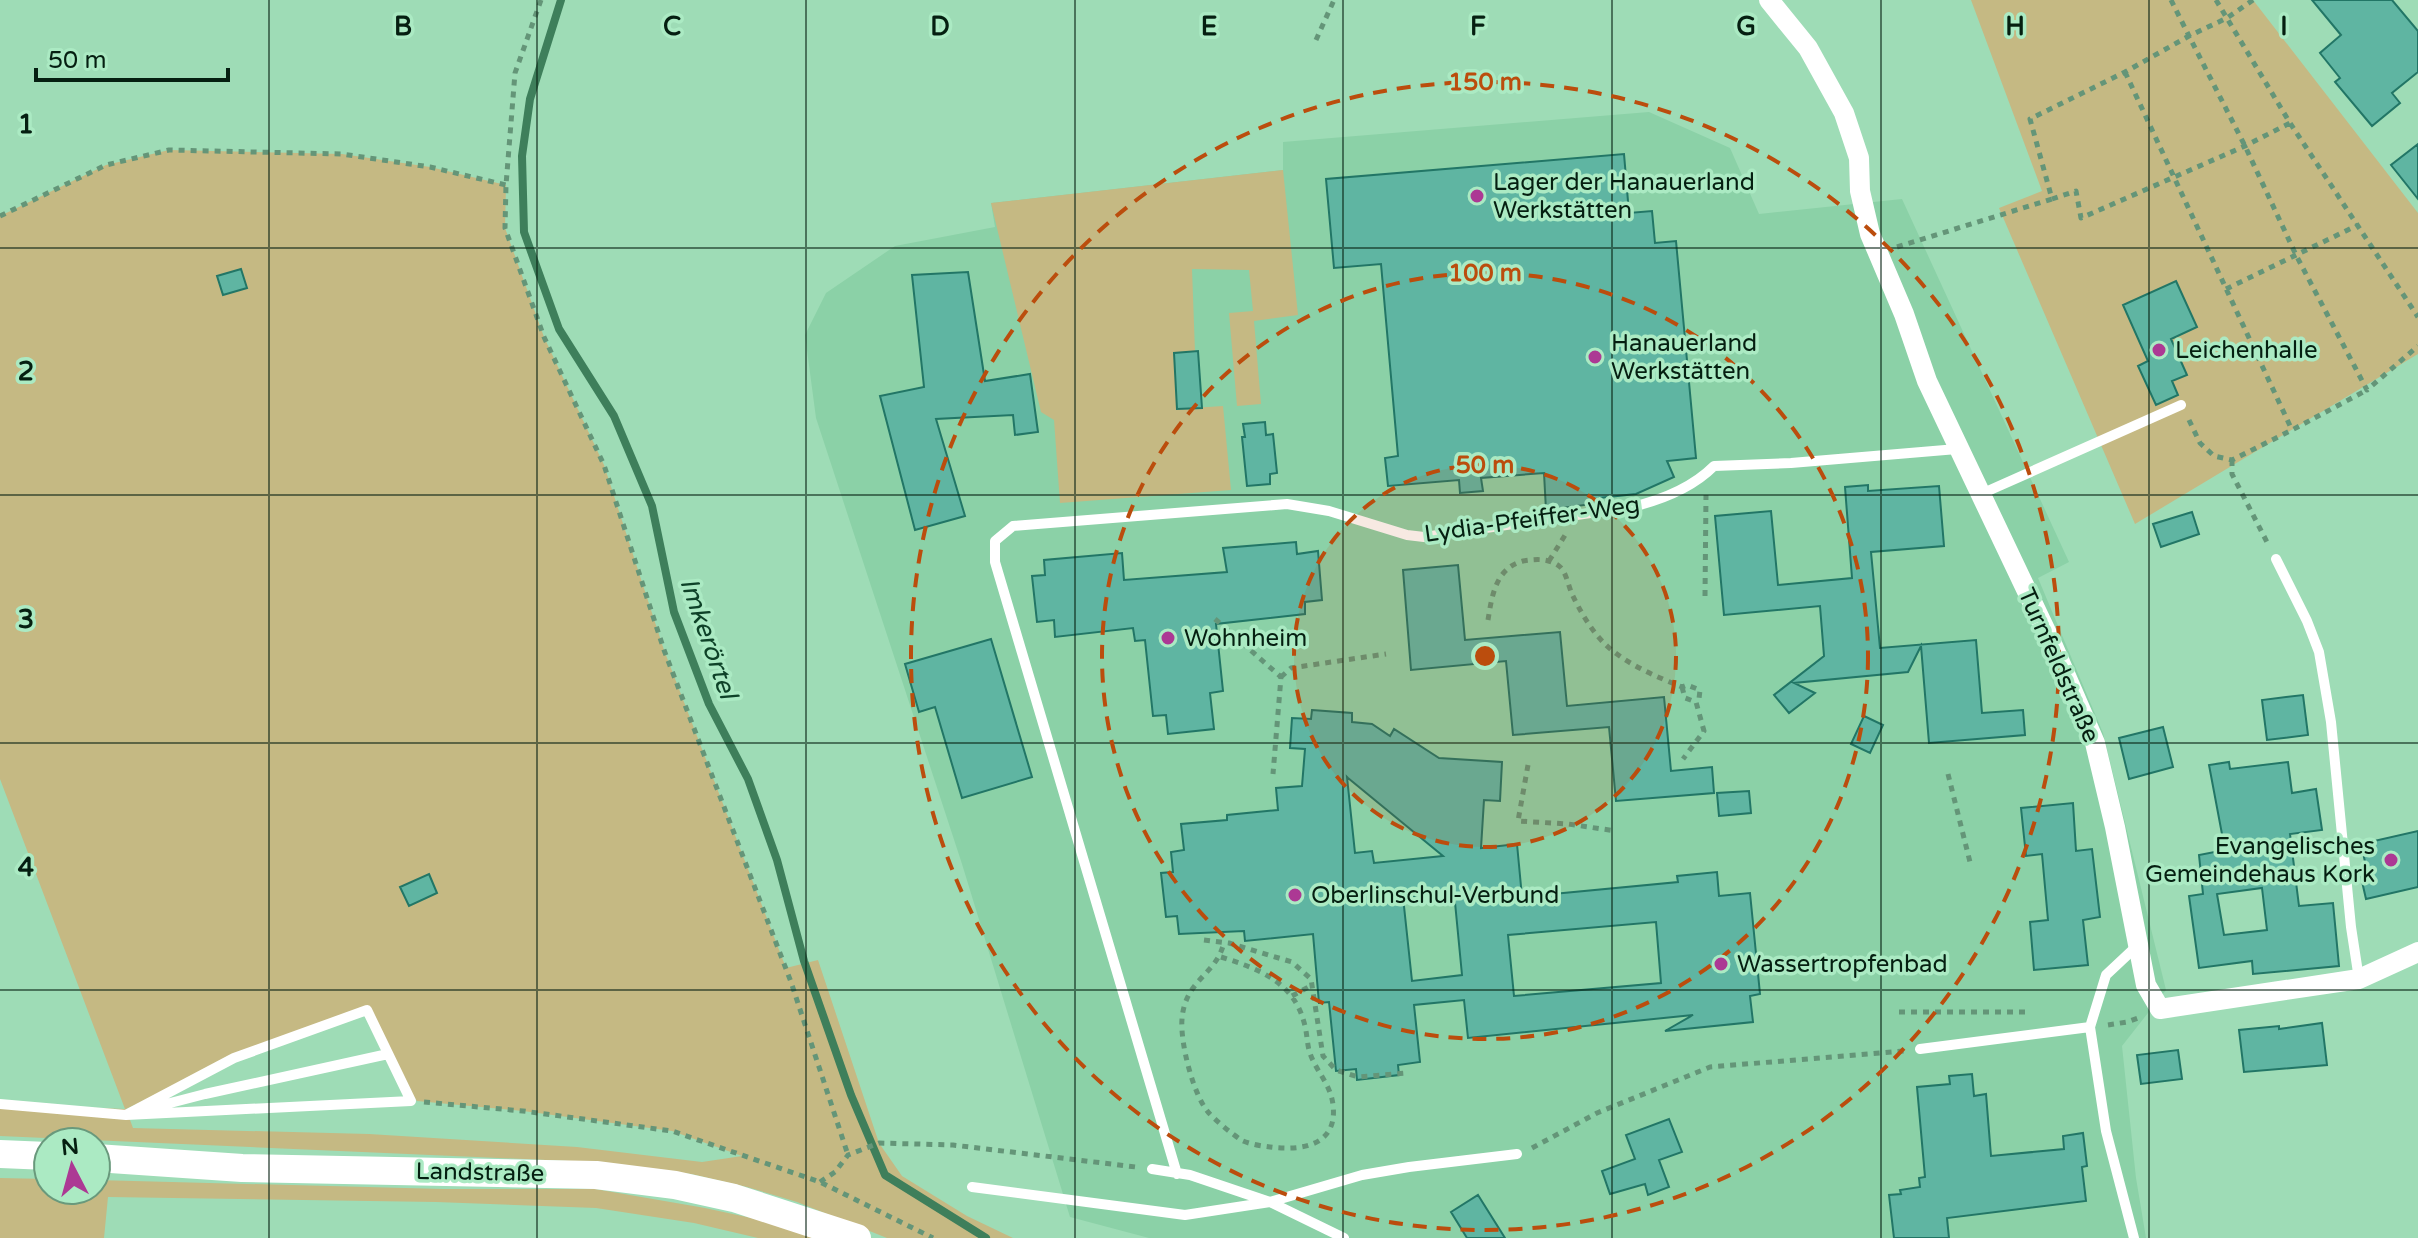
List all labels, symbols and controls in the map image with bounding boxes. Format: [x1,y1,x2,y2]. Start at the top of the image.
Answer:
text: B [394,11,412,42]
text: C [663,11,681,42]
text: D [930,11,950,42]
text: E [1201,11,1217,42]
text: F [1470,11,1486,42]
text: G [1736,11,1756,42]
text: H [2005,11,2025,42]
text: I [2280,11,2288,42]
scale bar [36,32,228,82]
text: 50 m [48,46,106,75]
text: 150 m [1448,68,1522,97]
text: 1 [18,109,34,140]
place label: Lager der Hanauerland Werkstätten [1493,168,1755,225]
marker: Lager der Hanauerland Werkstätten [1468,187,1486,205]
text: 100 m [1448,259,1522,288]
place label: Hanauerland Werkstätten [1611,329,1757,386]
place label: Leichenhalle [2175,336,2318,365]
marker: Leichenhalle [2150,341,2168,359]
marker: Hanauerland Werkstätten [1586,348,1604,366]
text: 2 [18,356,34,387]
text: 50 m [1456,451,1514,480]
street label: Lydia-Pfeiffer-Weg [1422,490,1642,549]
water label: Imkerörtel [673,574,745,706]
street label: Turnfeldstraße [2012,584,2106,747]
text: 3 [18,604,34,635]
place label: Wohnheim [1184,624,1307,653]
marker: Wohnheim [1159,629,1177,647]
centre of rings [1471,642,1499,670]
place label: Evangelisches Gemeindehaus Kork [2145,832,2375,889]
marker: Evangelisches Gemeindehaus Kork [2382,851,2400,869]
text: 4 [18,852,34,883]
place label: Oberlinschul-Verbund [1311,881,1559,910]
marker: Oberlinschul-Verbund [1286,886,1304,904]
place label: Wassertropfenbad [1737,950,1948,979]
marker: Wassertropfenbad [1712,955,1730,973]
north arrow [32,1126,112,1206]
text: N [60,1133,80,1161]
street label: Landstraße [415,1157,545,1188]

